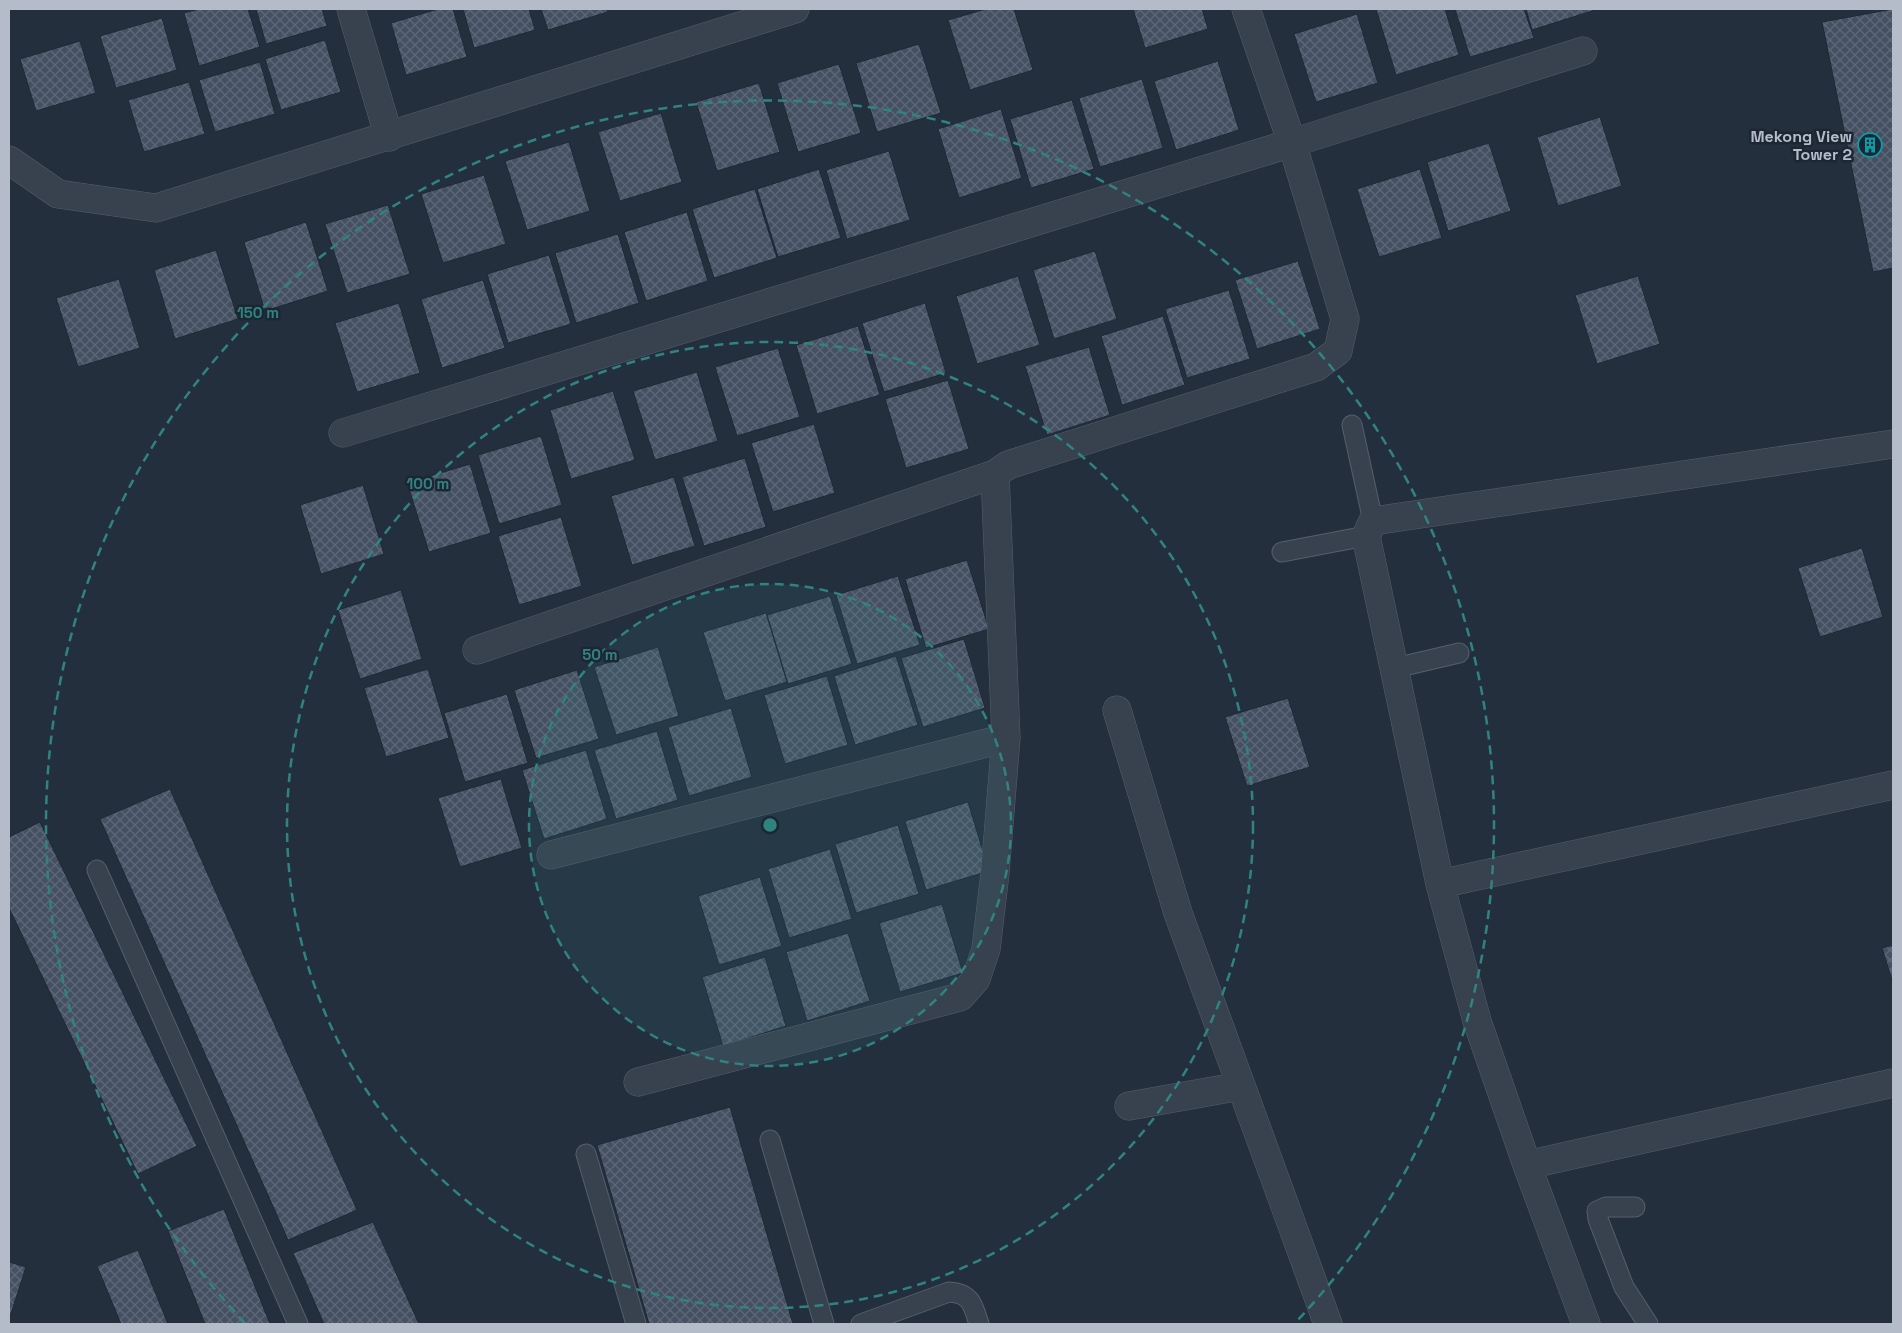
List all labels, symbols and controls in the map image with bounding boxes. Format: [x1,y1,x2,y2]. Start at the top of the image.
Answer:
place label: Mekong View Tower 2 [1750,126,1852,165]
building icon: Mekong View Tower 2 [1857,132,1883,158]
text: 150 m [237,303,279,322]
text: 100 m [407,474,449,493]
text: 50 m [582,645,618,664]
centre of rings [761,816,779,834]

